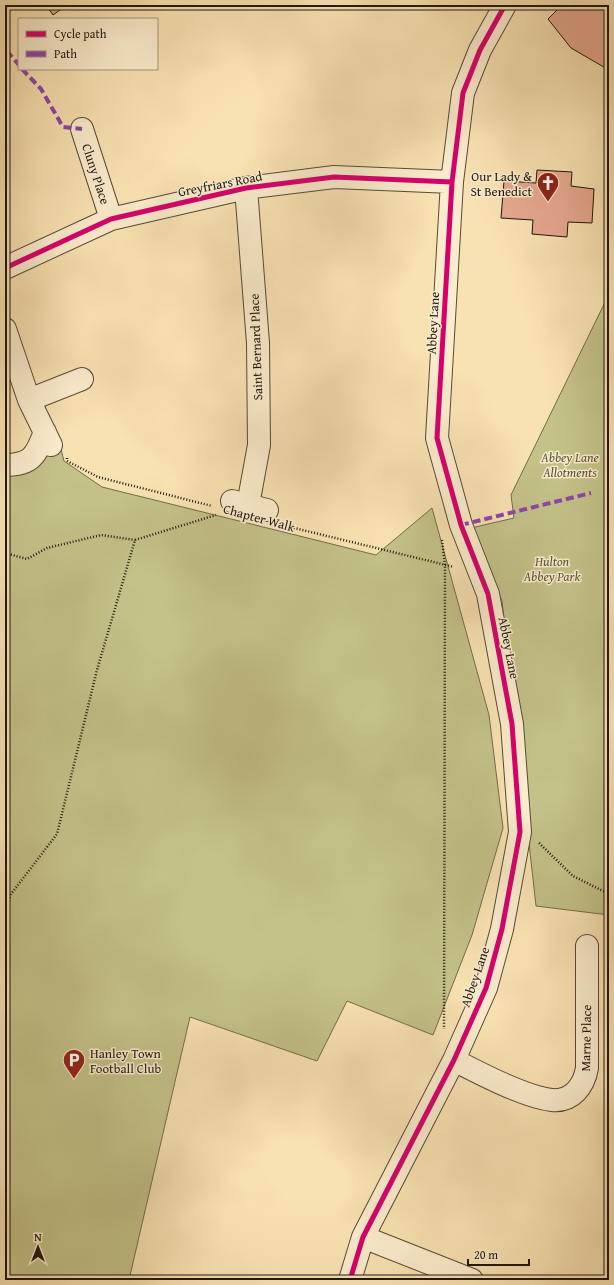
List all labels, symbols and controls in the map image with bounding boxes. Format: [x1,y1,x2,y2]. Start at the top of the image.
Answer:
legend [18,18,158,70]
text: Cycle path [54,25,107,42]
text: Path [54,45,77,62]
street label: Cluny Place [77,141,115,207]
street label: Greyfriars Road [176,167,264,201]
place label: Our Lady & St Benedict [470,167,532,201]
church icon: Our Lady & St Benedict [535,170,561,203]
street label: Abbey Lane [422,291,444,355]
street label: Saint Bernard Place [245,293,267,401]
park label: Abbey Lane Allotments [540,448,599,482]
street label: Chapter Walk [221,499,297,537]
park label: Hulton Abbey Park [523,552,580,586]
street label: Abbey Lane [494,615,524,681]
street label: Abbey Lane [456,944,494,1010]
street label: Marne Place [576,1004,596,1072]
place label: Hanley Town Football Club [90,1044,162,1078]
parking icon: Hanley Town Football Club [61,1047,87,1080]
north arrow [18,1227,58,1267]
text: N [34,1229,42,1245]
scale bar [468,1241,529,1267]
text: 20 m [474,1246,498,1263]

